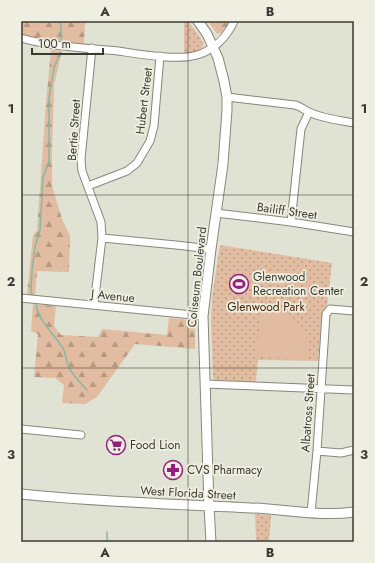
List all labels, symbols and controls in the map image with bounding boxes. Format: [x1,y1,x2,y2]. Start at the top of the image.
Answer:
text: A [99,2,110,21]
text: B [266,2,275,21]
scale bar [32,30,103,56]
text: 100 m [38,35,71,53]
street label: Hubert Street [131,66,157,135]
text: 1 [8,99,14,118]
street label: Bertie Street [63,99,85,161]
text: 1 [361,99,367,118]
street label: Bailiff Street [256,198,318,224]
street label: Coliseum Boulevard [183,226,211,328]
place label: Glenwood Recreation Center [253,268,345,300]
text: 2 [7,272,15,291]
text: 2 [360,272,368,291]
sports icon: Glenwood Recreation Center [228,273,250,295]
street label: J Avenue [88,285,136,307]
park label: Glenwood Park [227,298,305,316]
street label: Albatross Street [296,373,320,453]
supermarket icon: Food Lion [105,434,127,456]
place label: Food Lion [130,436,181,454]
text: 3 [7,445,15,464]
text: 3 [360,445,368,464]
pharmacy icon: CVS Pharmacy [162,459,184,481]
place label: CVS Pharmacy [187,461,263,479]
street label: West Florida Street [140,482,236,505]
text: A [99,543,110,562]
text: B [266,543,275,562]

